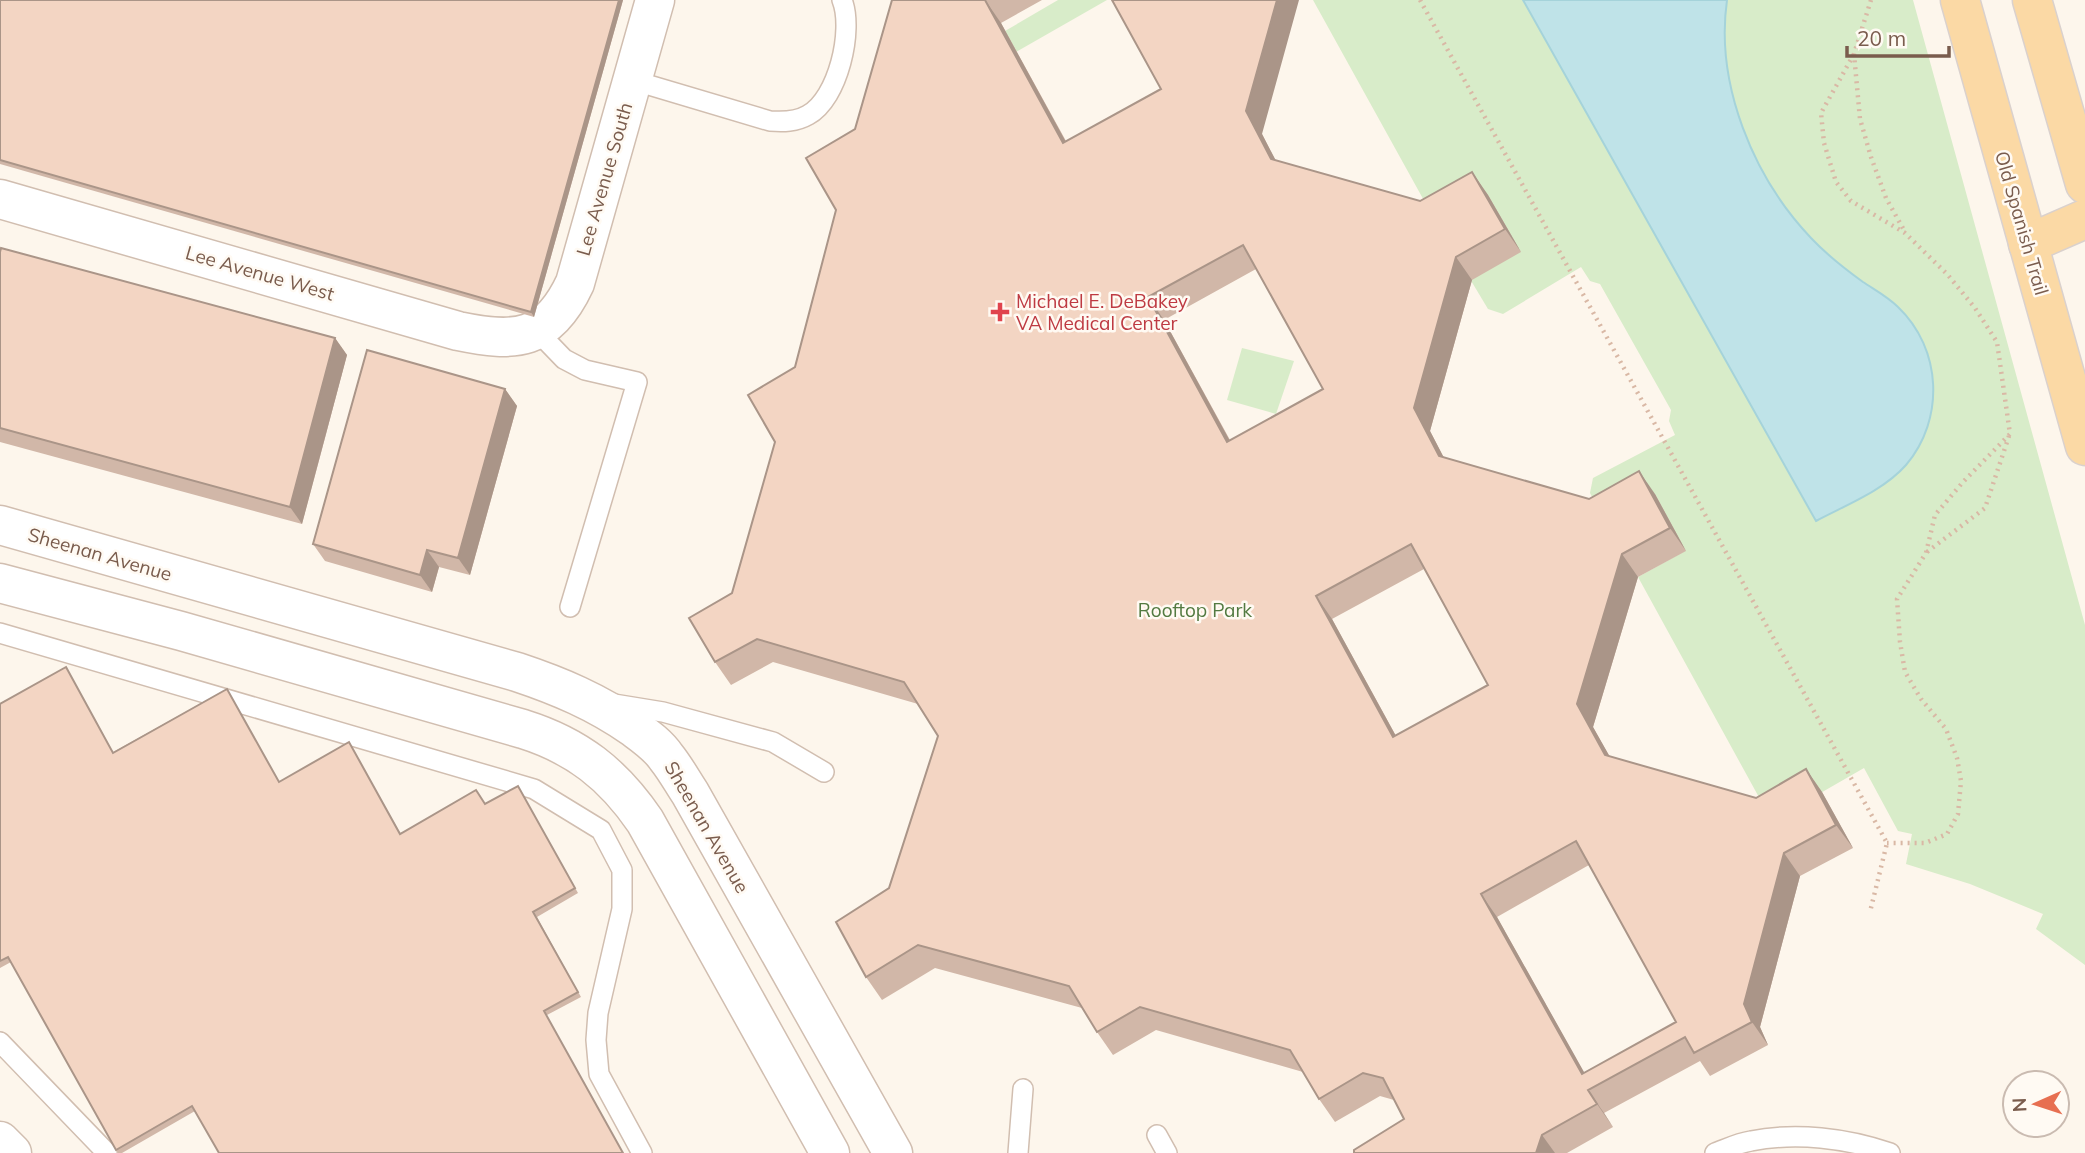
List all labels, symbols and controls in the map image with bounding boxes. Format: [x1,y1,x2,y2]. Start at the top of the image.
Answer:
scale bar [1847,14,1948,58]
text: 20 m [1857,25,1906,51]
street label: Lee Avenue South [571,100,637,258]
street label: Old Spanish Trail [1990,148,2054,298]
street label: Lee Avenue West [183,240,337,306]
place label: Michael E. DeBakey VA Medical Center [1016,289,1188,335]
marker: Michael E. DeBakey VA Medical Center [990,302,1010,322]
street label: Sheenan Avenue [25,522,175,586]
park label: Rooftop Park [1138,598,1252,622]
street label: Sheenan Avenue [659,757,755,897]
north arrow [2001,1069,2071,1139]
text: N [2007,1097,2031,1113]

